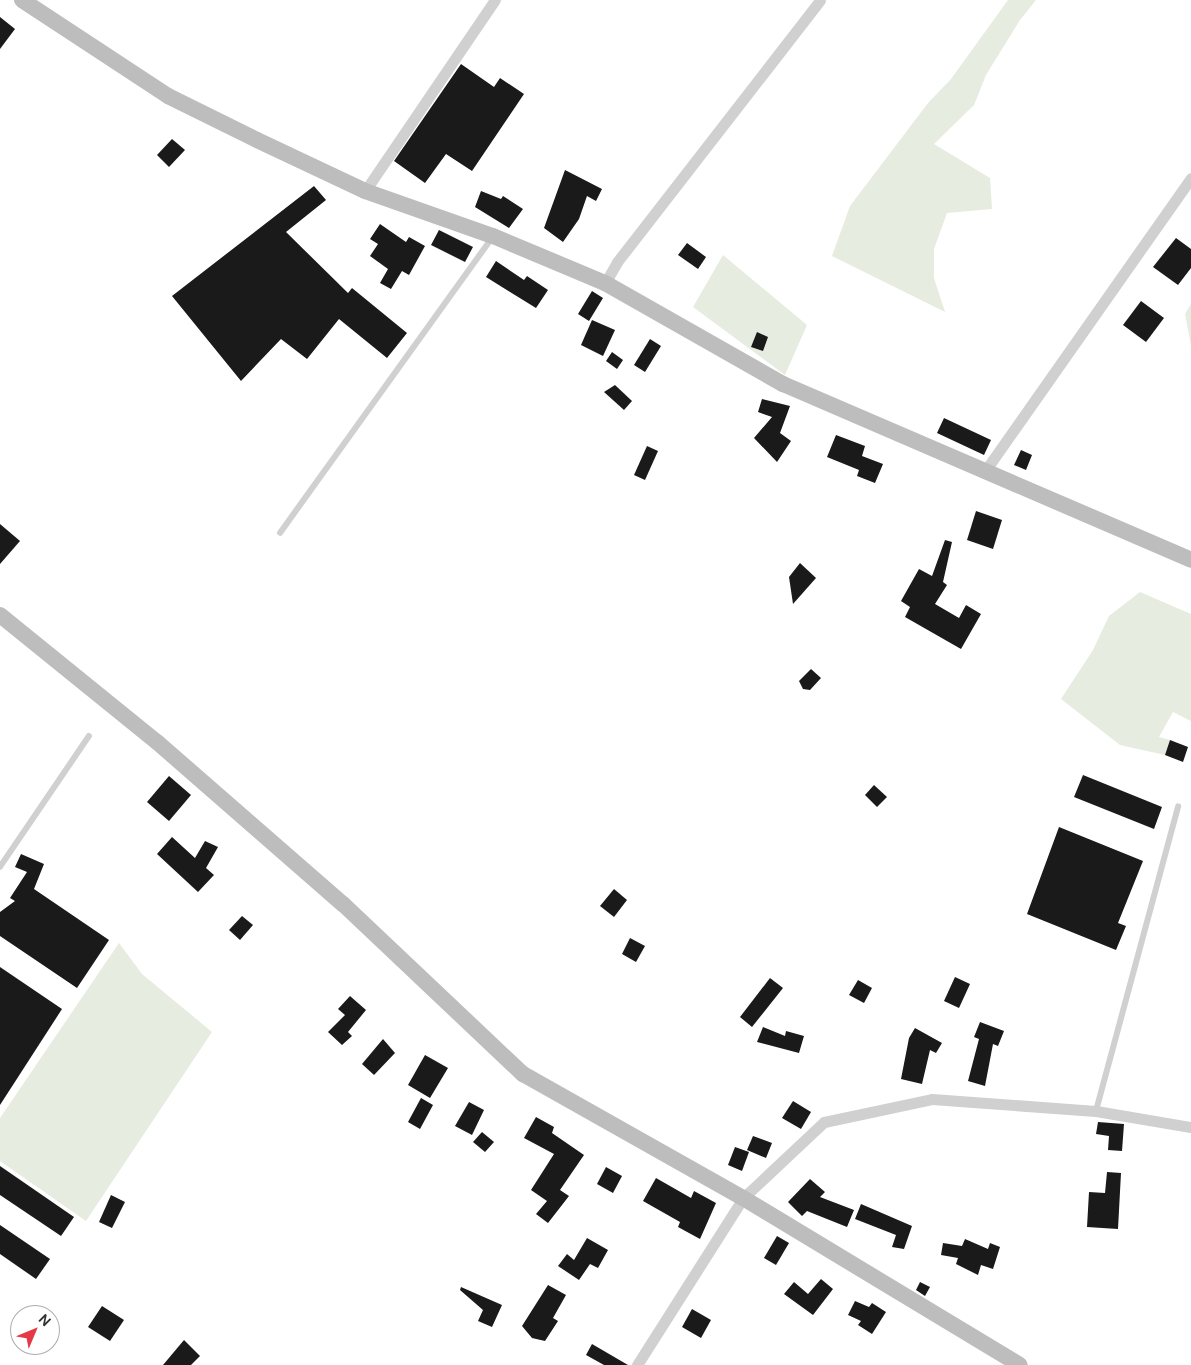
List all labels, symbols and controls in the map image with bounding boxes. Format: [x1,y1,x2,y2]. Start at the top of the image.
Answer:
north arrow [10,1305,60,1355]
text: N [35,1310,55,1330]

